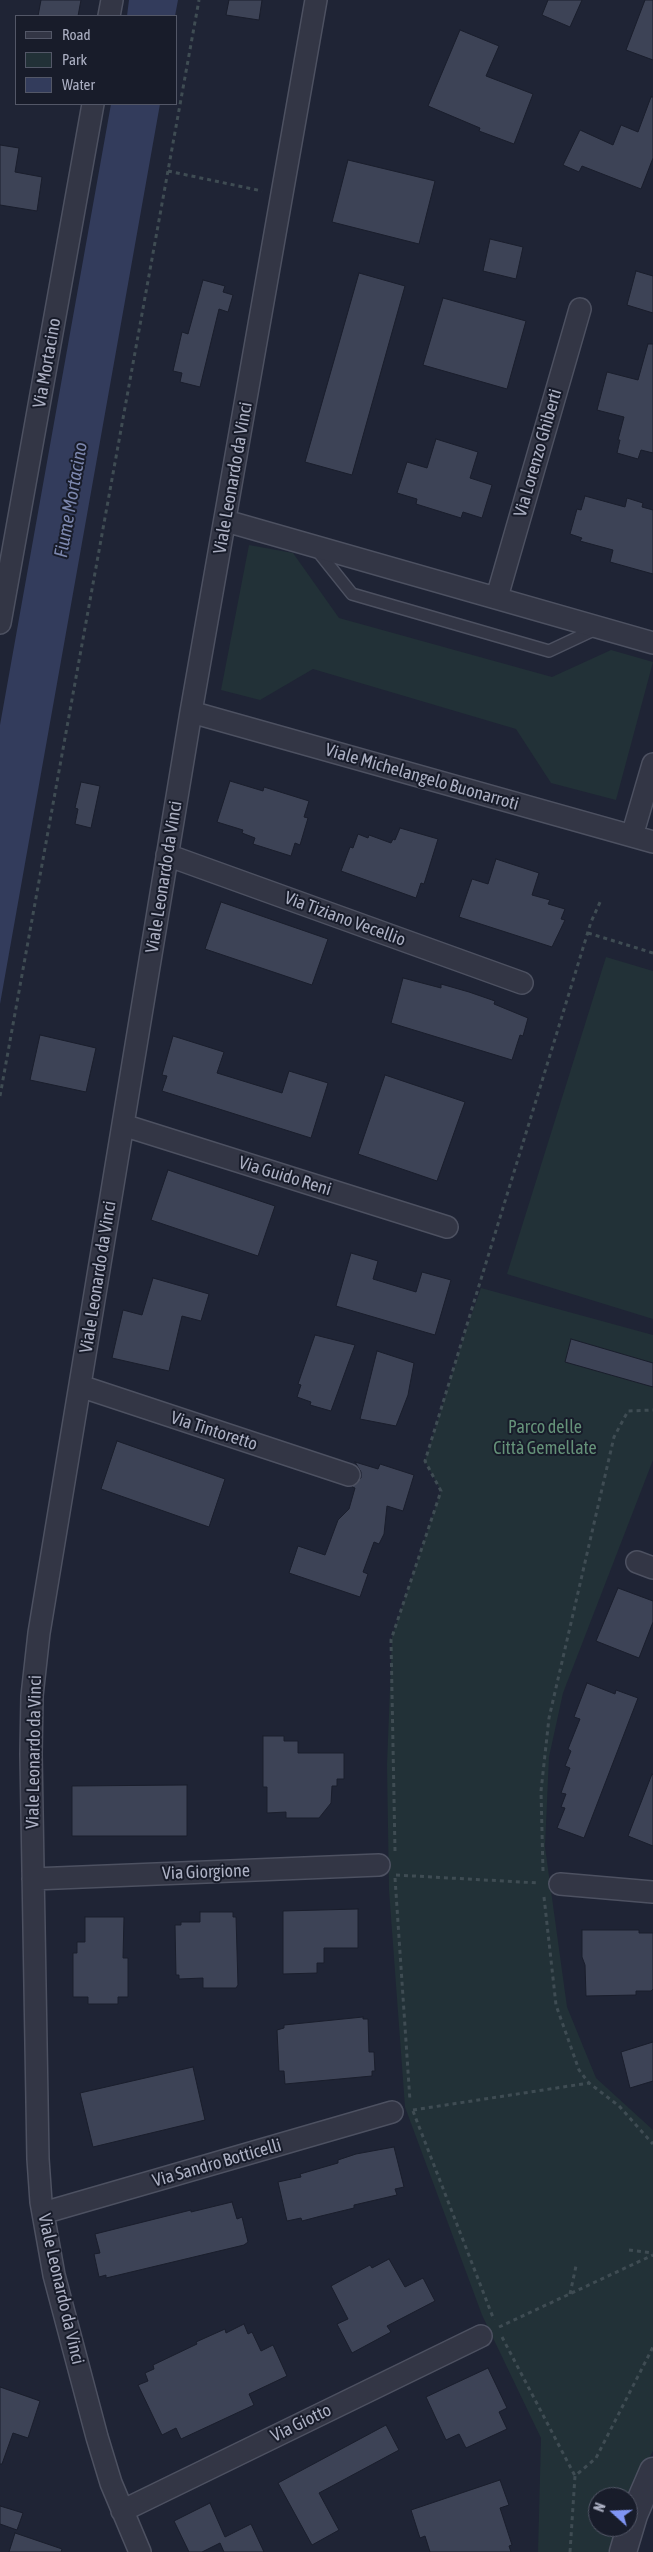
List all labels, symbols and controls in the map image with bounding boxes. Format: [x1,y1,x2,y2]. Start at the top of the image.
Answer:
legend [15,15,178,105]
text: Road [62,26,91,43]
text: Park [62,51,87,68]
text: Water [62,76,95,93]
street label: Via Mortacino [28,316,66,410]
street label: Via Lorenzo Ghiberti [509,386,567,520]
street label: Viale Leonardo da Vinci [209,400,257,556]
water label: Fiume Mortacino [50,440,92,560]
street label: Viale Michelangelo Buonarroti [323,739,521,815]
street label: Viale Leonardo da Vinci [141,799,187,955]
street label: Via Tiziano Vecellio [281,887,409,951]
street label: Via Guido Reni [236,1152,334,1200]
street label: Viale Leonardo da Vinci [75,1199,121,1355]
street label: Via Tintoretto [168,1407,260,1455]
park label: Parco delle Città Gemellate [493,1416,597,1458]
street label: Viale Leonardo da Vinci [22,1675,46,1829]
street label: Via Giorgione [162,1860,250,1884]
street label: Via Sandro Botticelli [150,2134,284,2192]
street label: Viale Leonardo da Vinci [33,2212,89,2366]
street label: Via Giotto [267,2399,335,2447]
north arrow [588,2487,638,2537]
text: N [591,2501,609,2514]

